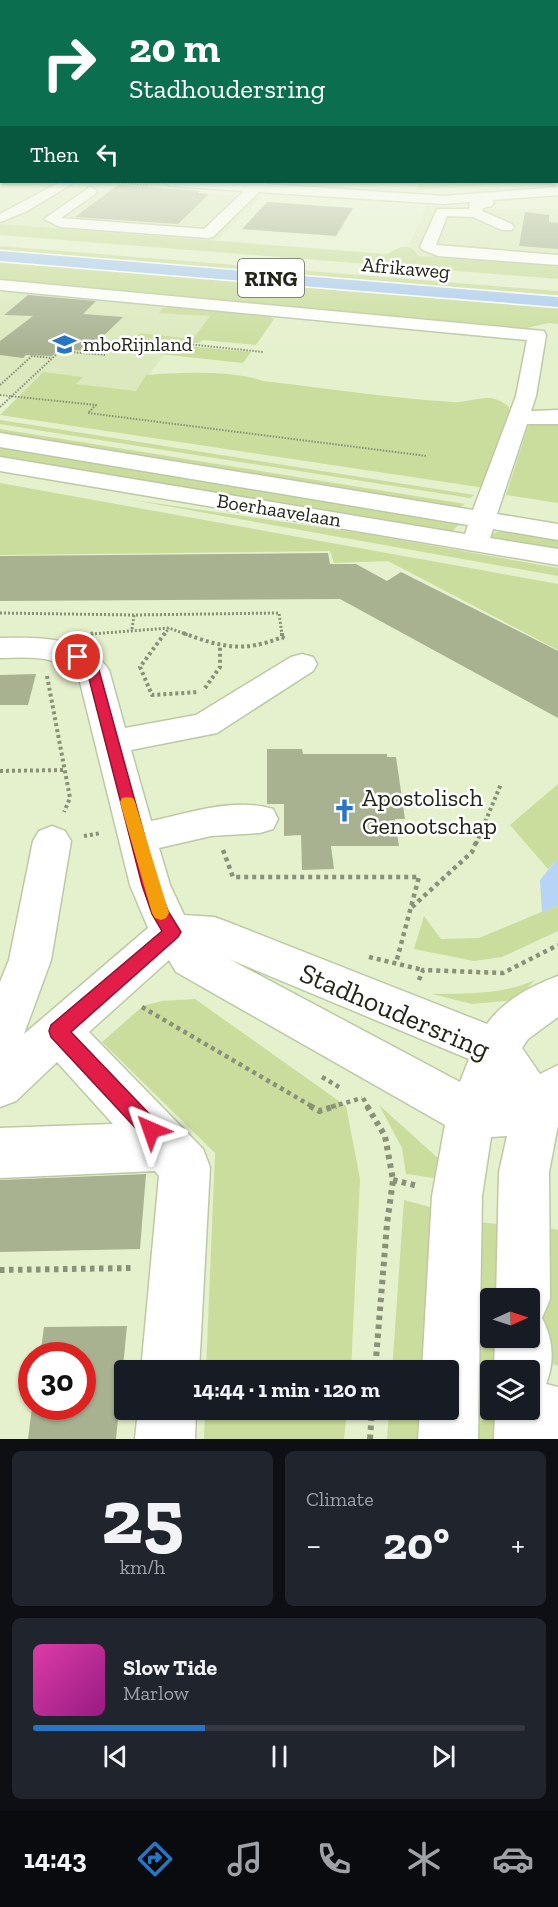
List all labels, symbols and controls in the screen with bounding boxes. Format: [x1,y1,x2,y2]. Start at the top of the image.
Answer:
text: 20 m [129,22,220,73]
icon: right [30,24,108,102]
text: Stadhoudersring [129,73,325,105]
icon: left [91,138,124,171]
text: Then [30,141,79,168]
street label: Afrikaweg [361,252,451,284]
road number: RING [238,259,304,297]
school or university icon: mboRijnland [52,331,78,357]
place label: mboRijnland [83,332,193,356]
street label: Boerhaavelaan [215,488,343,532]
pin [52,631,103,682]
icon: arrive [61,640,94,673]
place label: Apostolisch Genootschap [362,783,497,840]
church icon: Apostolisch Genootschap [331,798,357,824]
street label: Stadhoudersring [295,956,495,1066]
position arrow [119,1098,183,1162]
north arrow [480,1288,540,1348]
map controls [480,1288,540,1420]
speed limit sign: 30 [18,1342,96,1420]
button: layers [480,1360,540,1420]
text: 14:44 · 1 min · 120 m [193,1376,380,1403]
text: 25 [101,1469,184,1563]
text: Climate [306,1487,374,1511]
text: 20° [383,1517,449,1571]
text: − [306,1525,321,1564]
text: + [511,1525,525,1564]
text: km/h [120,1555,165,1579]
text: Slow Tide [123,1654,217,1681]
text: Marlow [123,1681,189,1705]
icon: previous [99,1740,132,1773]
icon: pause [263,1740,296,1773]
icon: next [427,1740,460,1773]
icon: directions [134,1838,176,1880]
icon: music [224,1838,266,1880]
icon: phone [313,1838,355,1880]
icon: climate [403,1838,445,1880]
icon: car [492,1838,534,1880]
text: 14:43 [24,1843,87,1875]

